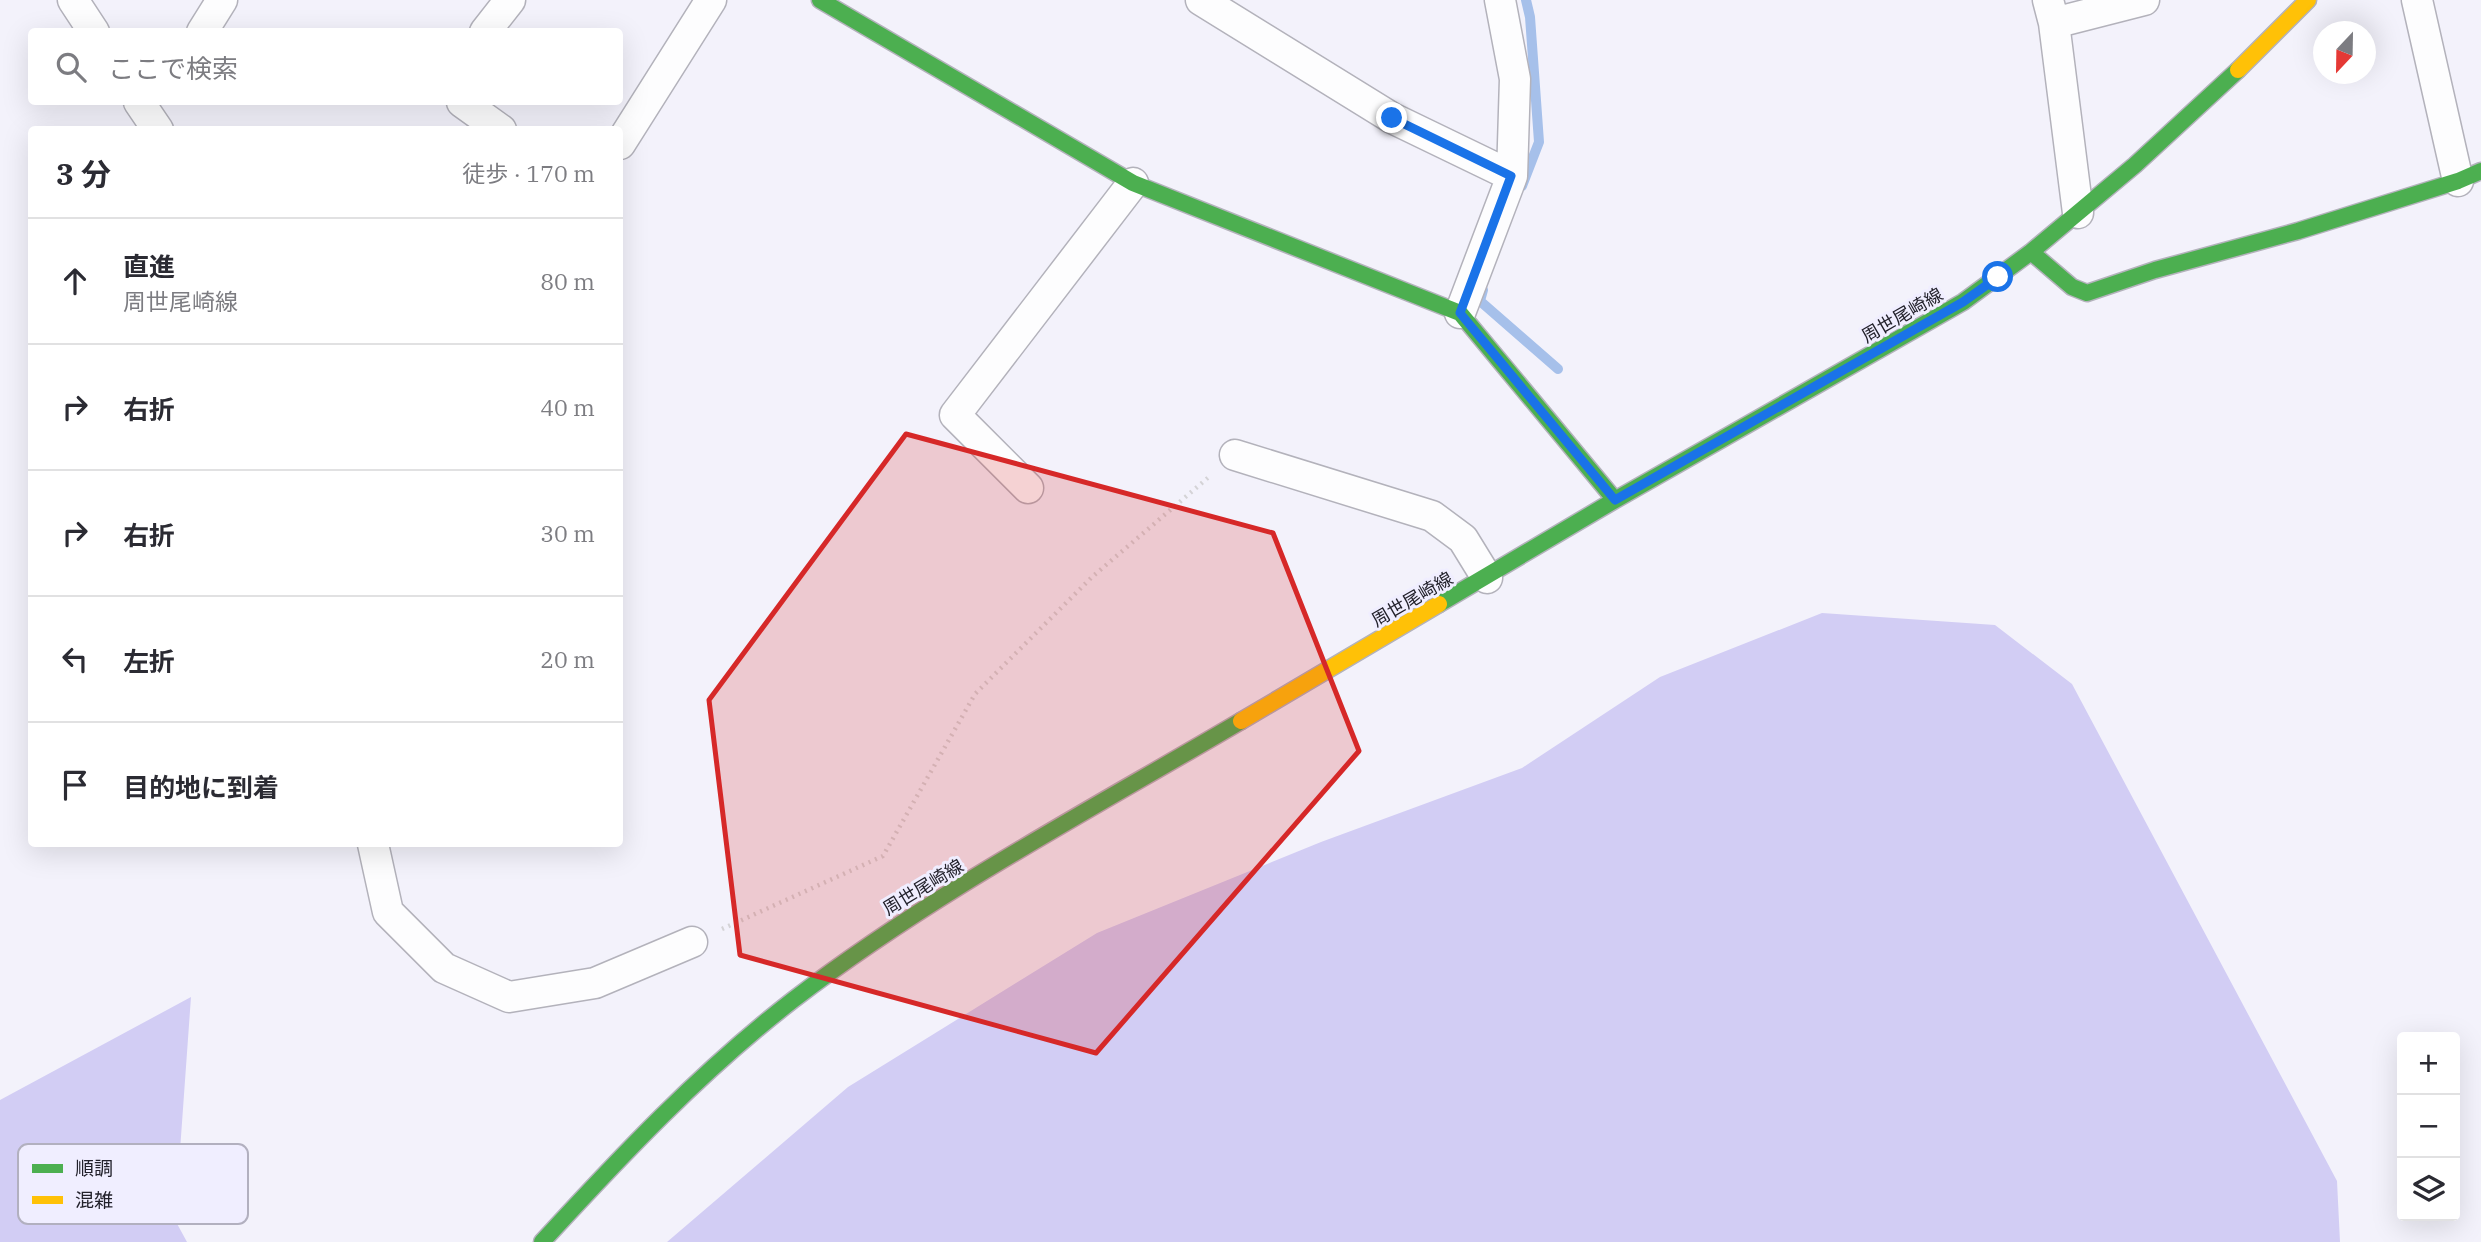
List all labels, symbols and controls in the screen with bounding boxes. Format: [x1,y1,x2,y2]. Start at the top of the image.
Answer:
north arrow [2313,21,2376,84]
search box [28,28,623,105]
icon: search [52,48,90,86]
text: ここで検索 [108,51,238,85]
route end [1376,102,1407,133]
text: 3 分 [56,154,111,193]
text: 徒歩 · 170 m [462,158,595,188]
text: 直進 [123,249,175,283]
route start [1982,261,2013,292]
icon: ahead [56,262,94,300]
text: 80 m [540,266,595,296]
street label: 周世尾崎線 [1857,283,1947,347]
text: 周世尾崎線 [123,286,238,316]
icon: right [56,388,94,426]
text: 右折 [123,392,175,426]
text: 40 m [540,392,595,422]
icon: right [56,514,94,552]
text: 右折 [123,518,175,552]
text: 30 m [540,518,595,548]
street label: 周世尾崎線 [1367,567,1457,631]
icon: left [56,640,94,678]
text: 左折 [123,644,175,678]
text: 20 m [540,644,595,674]
icon: arrive [56,766,94,804]
text: 目的地に到着 [123,770,279,804]
street label: 周世尾崎線 [879,854,967,920]
map controls [2397,1032,2460,1221]
button: + [2397,1032,2460,1095]
button: − [2397,1095,2460,1158]
legend [18,1144,248,1224]
text: 順調 [75,1156,113,1180]
button: layers [2397,1158,2460,1221]
text: 混雑 [75,1188,113,1212]

